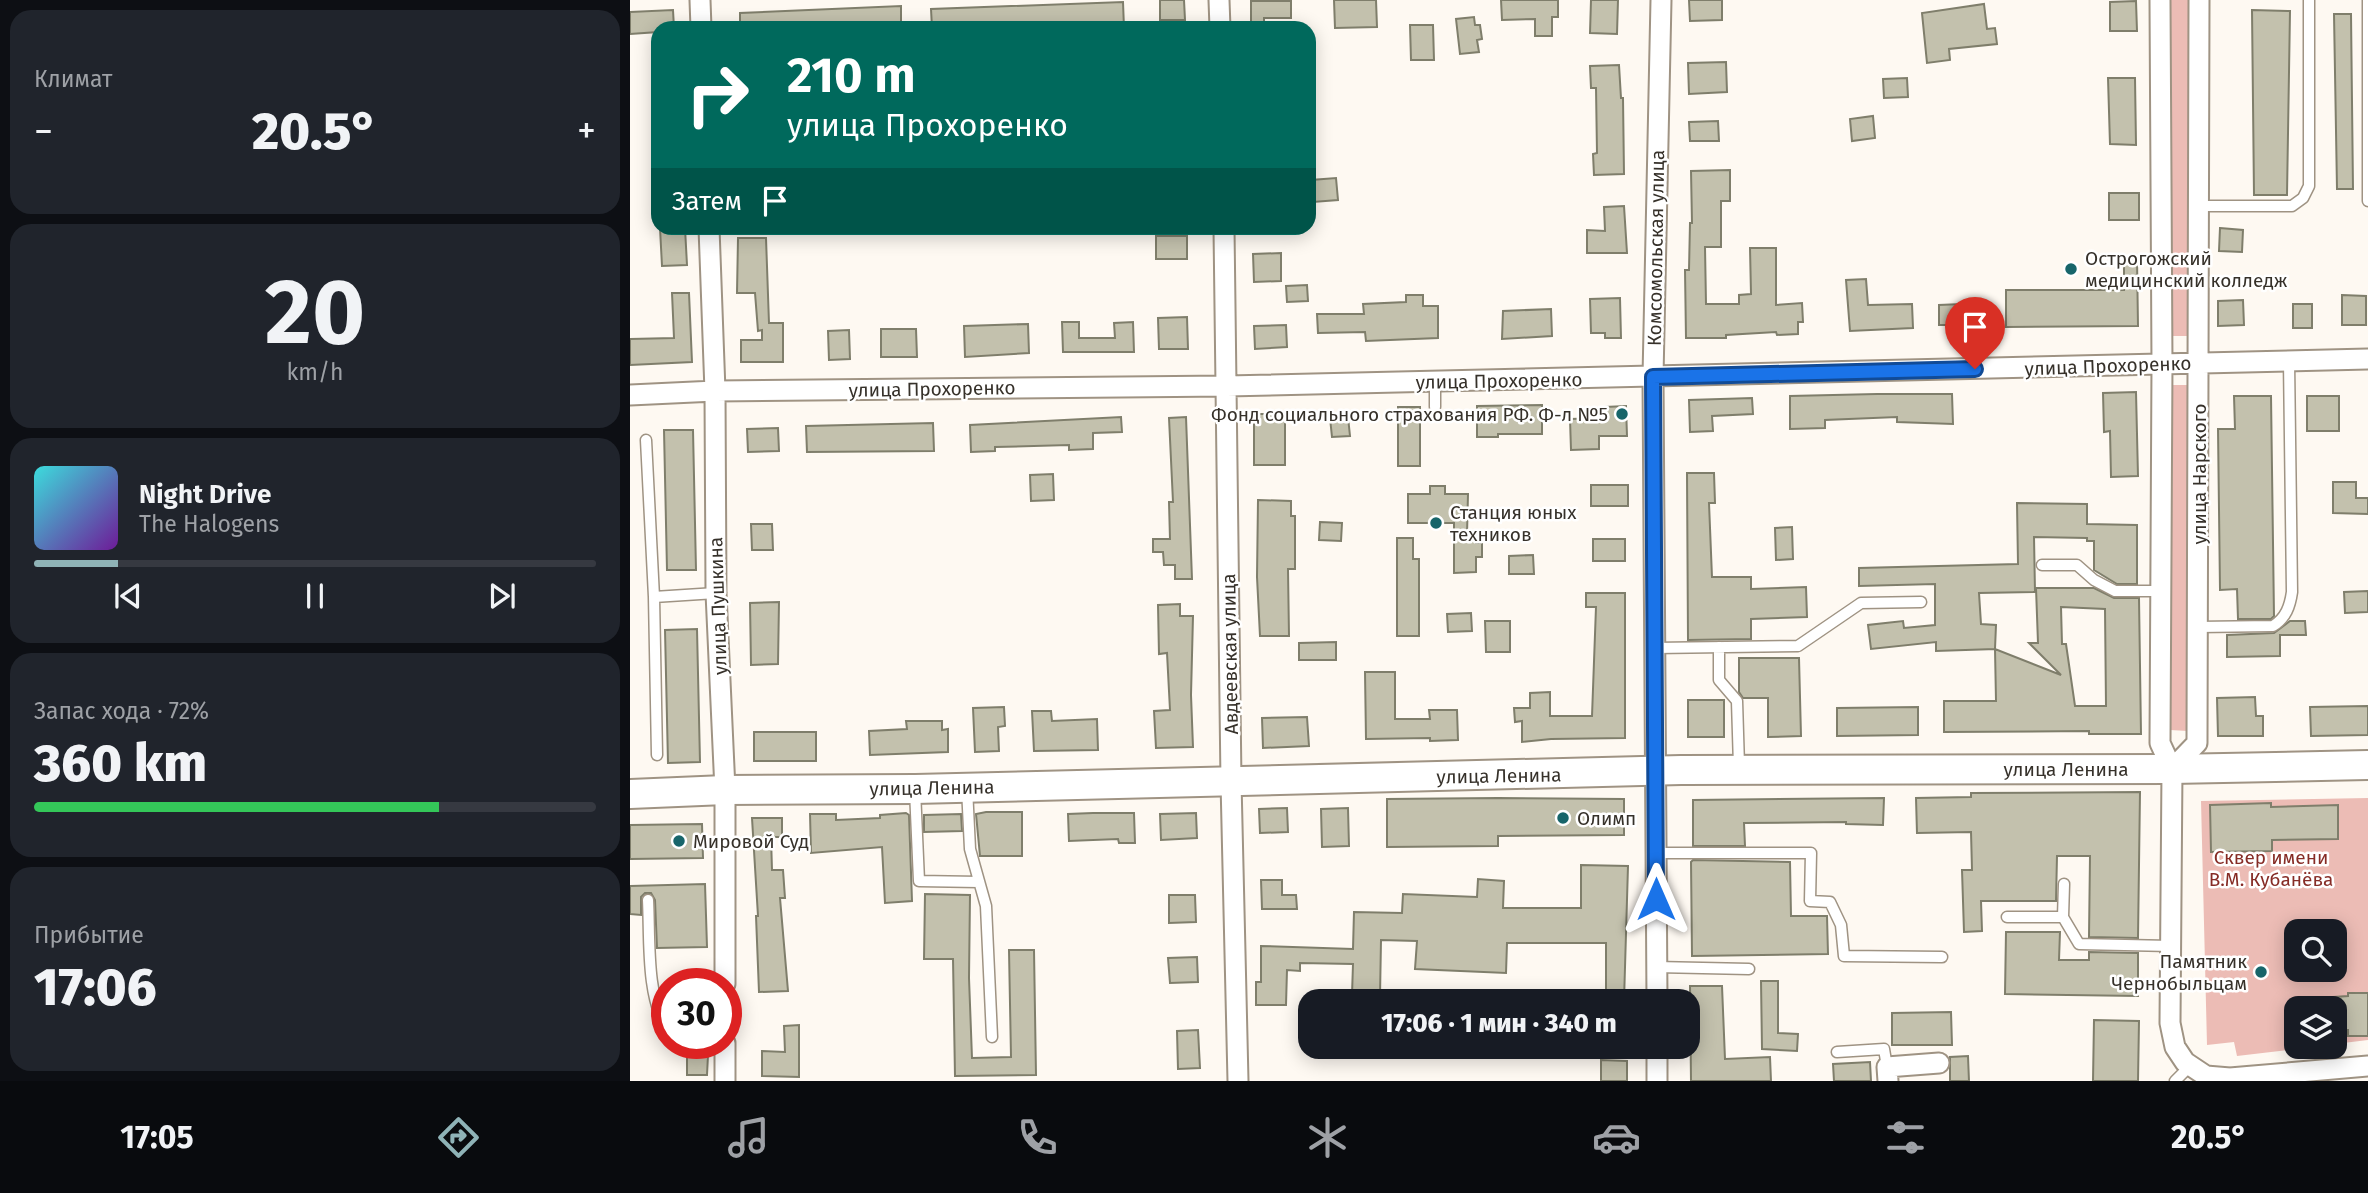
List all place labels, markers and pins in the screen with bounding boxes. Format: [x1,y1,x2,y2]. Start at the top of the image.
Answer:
place label: Острогожский медицинский колледж [2085,247,2288,292]
marker: Острогожский медицинский колледж [2063,261,2079,277]
pin [1945,297,2005,369]
place label: Фонд социального страхования РФ. Ф-л №5 [1211,403,1608,426]
marker: Фонд социального страхования РФ. Ф-л №5 [1614,406,1630,422]
place label: Станция юных техников [1450,501,1577,546]
marker: Станция юных техников [1428,515,1444,531]
place label: Олимп [1577,807,1636,830]
marker: Олимп [1555,810,1571,826]
place label: Мировой Суд [693,830,809,853]
marker: Мировой Суд [671,833,687,849]
place label: Памятник Чернобыльцам [2111,950,2247,995]
marker: Памятник Чернобыльцам [2253,964,2269,980]

